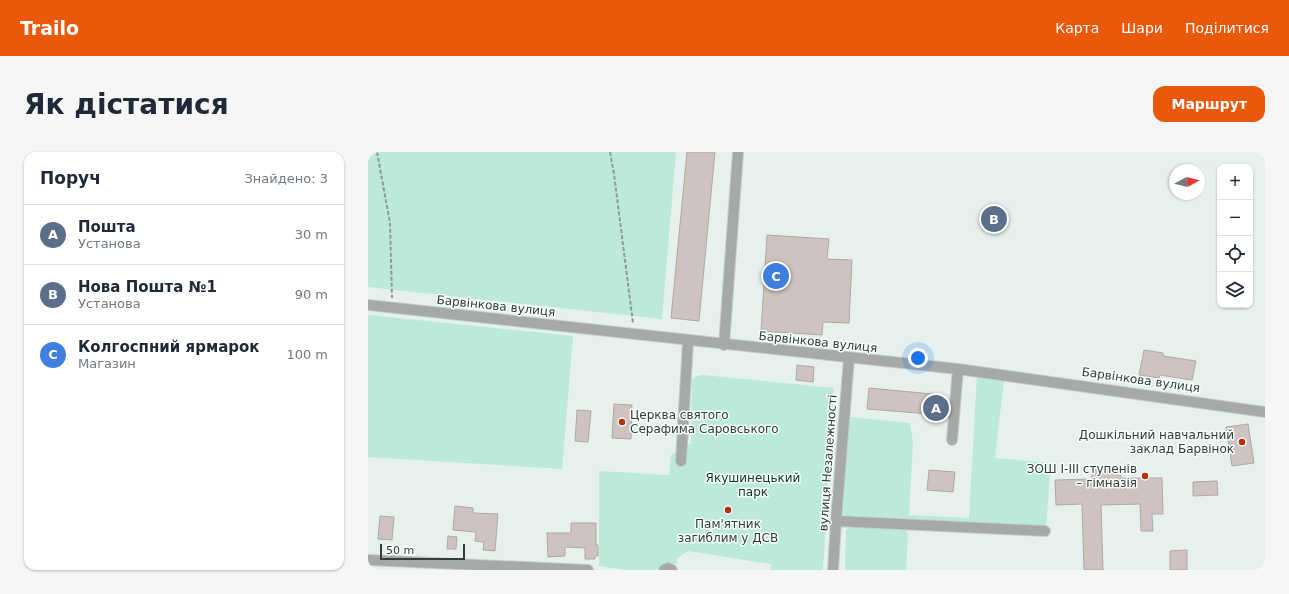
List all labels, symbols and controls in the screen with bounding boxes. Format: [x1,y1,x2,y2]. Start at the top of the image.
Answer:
text: Trailo [20,17,79,39]
text: Карта [1055,20,1099,36]
text: Шари [1121,20,1163,36]
text: Поділитися [1185,20,1269,36]
button: Маршрут [1153,86,1265,122]
text: Як дістатися [24,88,229,121]
north arrow [1169,164,1205,200]
map controls [1217,164,1253,308]
button: + [1217,164,1253,200]
text: Поруч [40,168,101,188]
text: Знайдено: 3 [245,171,328,186]
button: − [1217,200,1253,236]
pin: B [981,204,1007,234]
text: Пошта [78,218,136,236]
text: A [48,227,58,242]
text: 30 m [295,227,328,242]
text: Установа [78,236,141,251]
button: locate [1217,236,1253,272]
pin: C [763,261,789,291]
button: layers [1217,272,1253,308]
text: Нова Пошта №1 [78,278,217,296]
text: B [48,287,58,302]
text: 90 m [295,287,328,302]
street label: Барвінкова вулиця [436,293,556,319]
text: Установа [78,296,141,311]
street label: Барвінкова вулиця [758,329,878,355]
text: Колгоспний ярмарок [78,338,260,356]
text: C [48,347,58,362]
text: 100 m [286,347,328,362]
your location [908,348,928,368]
text: Магазин [78,356,136,371]
street label: Барвінкова вулиця [1081,365,1201,395]
pin: A [923,393,949,423]
street label: вулиця Незалежності [816,394,840,532]
place label: Церква святого Серафима Саровського [630,408,779,436]
marker: Церква святого Серафима Саровського [617,417,627,427]
place label: Дошкільний навчальний заклад Барвінок [1079,428,1234,456]
marker: Дошкільний навчальний заклад Барвінок [1237,437,1247,447]
place label: ЗОШ І-ІІІ ступенів – гімназія [1027,462,1137,490]
park label: Якушинецький парк [706,471,800,499]
marker: ЗОШ І-ІІІ ступенів – гімназія [1140,471,1150,481]
marker: Пам'ятник загиблим у ДСВ [723,505,733,515]
place label: Пам'ятник загиблим у ДСВ [678,517,778,545]
scale bar [380,542,465,561]
text: 50 m [386,544,414,557]

